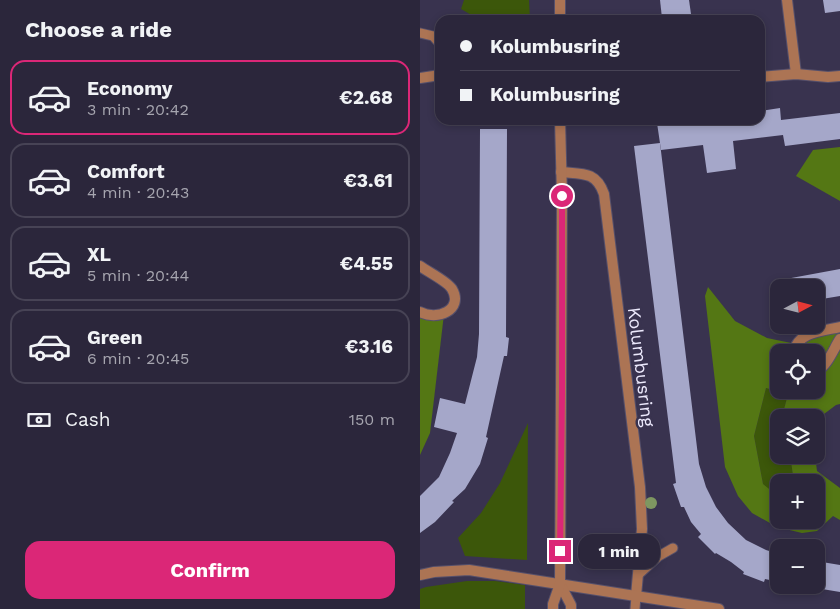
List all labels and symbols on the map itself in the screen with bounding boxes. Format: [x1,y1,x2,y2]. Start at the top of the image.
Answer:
route start [551,185,573,207]
north arrow [770,279,825,334]
street label: Kolumbusring [624,306,659,428]
callout: 1 min [578,534,660,568]
route end [549,540,571,562]

